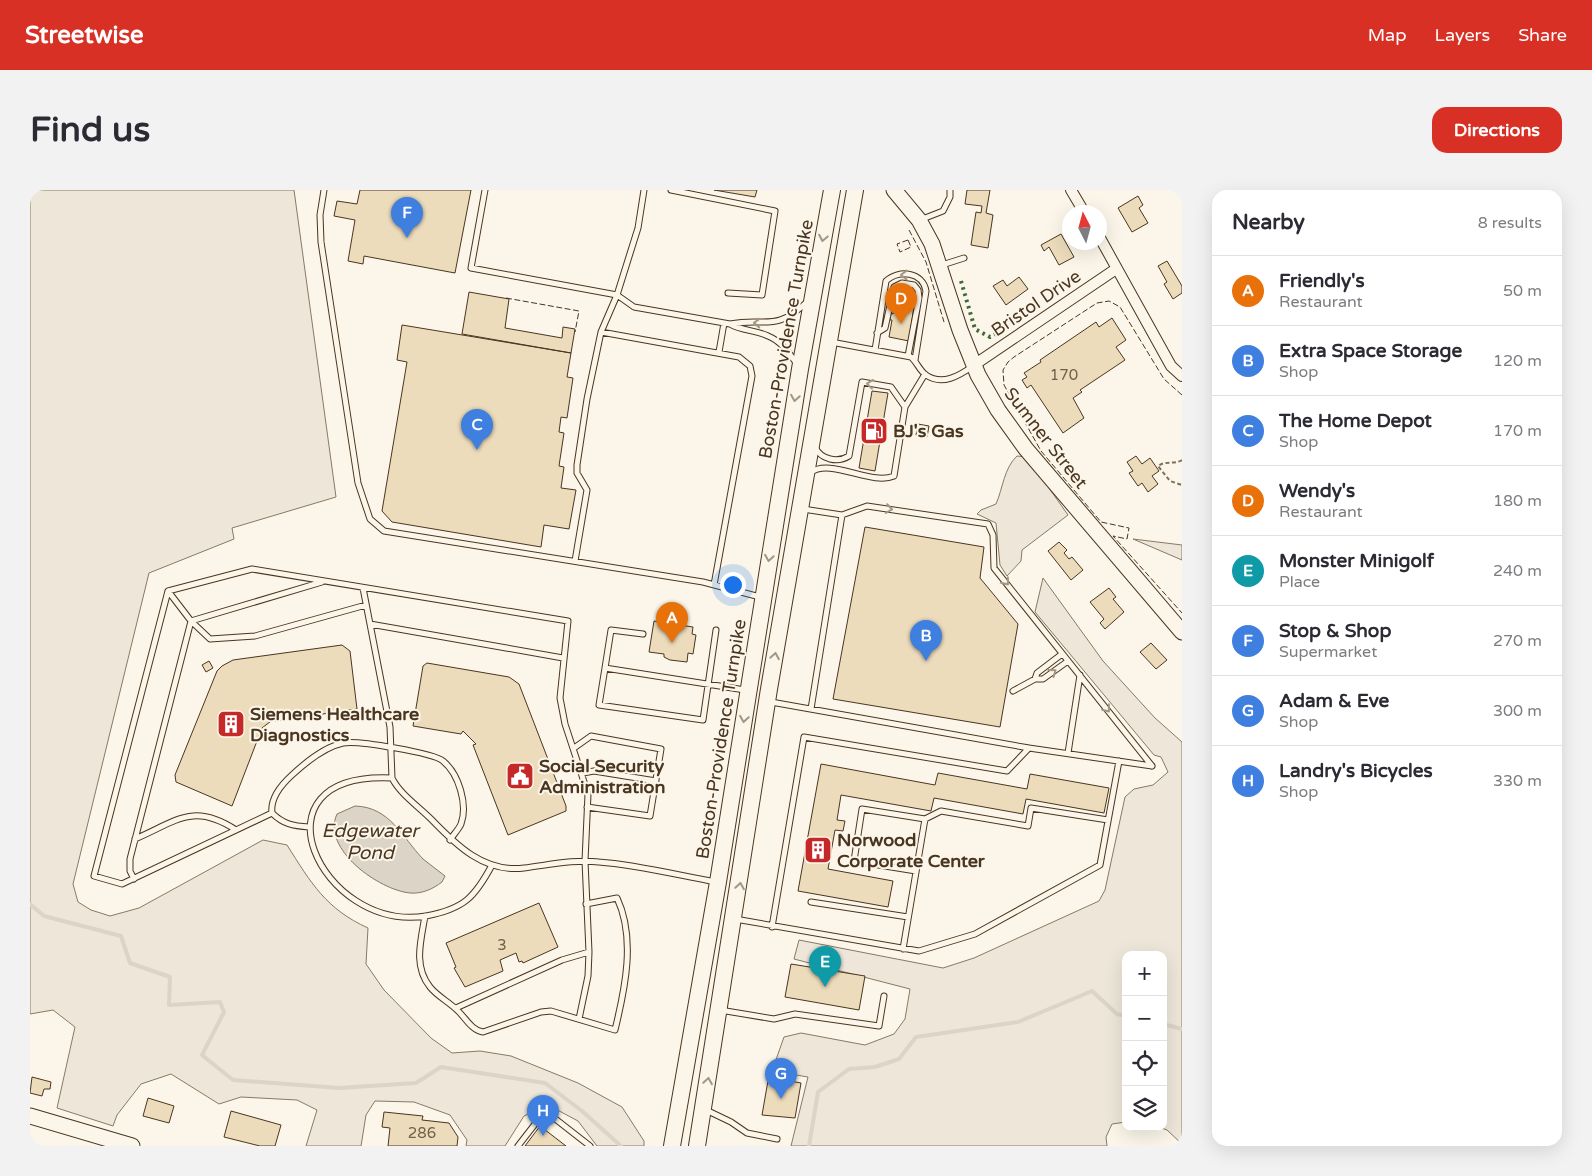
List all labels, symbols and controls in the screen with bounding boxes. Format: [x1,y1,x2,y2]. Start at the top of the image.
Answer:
text: Streetwise [25,21,144,50]
text: Map [1368,24,1407,46]
text: Layers [1435,24,1490,46]
text: Share [1518,24,1567,46]
button: Directions [1432,107,1562,153]
text: Find us [30,109,150,151]
pin: F [391,197,423,238]
north arrow [1062,205,1107,250]
text: Nearby [1232,210,1305,235]
text: 8 results [1478,213,1542,233]
street label: Boston-Providence Turnpike [754,218,818,460]
one-way arrow [818,234,828,242]
street label: Bristol Drive [987,265,1085,341]
one-way arrow [900,270,908,280]
text: Friendly's [1279,270,1365,292]
text: A [1242,281,1254,301]
text: 50 m [1503,281,1542,301]
pin: D [885,283,917,324]
text: Restaurant [1279,292,1363,312]
one-way arrow [753,318,761,329]
text: Extra Space Storage [1279,340,1462,362]
text: B [1242,351,1254,371]
text: 120 m [1493,351,1542,371]
text: Shop [1279,362,1318,382]
house number: 170 [1050,366,1078,384]
one-way arrow [866,379,874,390]
street label: Sumner Street [1000,383,1092,493]
one-way arrow [791,394,801,402]
pin: C [461,409,493,450]
text: The Home Depot [1279,410,1432,432]
fuel station icon: BJ's Gas [859,416,889,446]
place label: BJ's Gas [893,420,964,442]
text: C [1242,421,1254,441]
text: 170 m [1493,421,1542,441]
text: Shop [1279,432,1318,452]
text: Wendy's [1279,480,1355,502]
text: D [1242,491,1254,511]
text: 180 m [1493,491,1542,511]
text: Restaurant [1279,502,1363,522]
one-way arrow [885,504,894,514]
text: Monster Minigolf [1279,550,1434,572]
one-way arrow [765,554,775,563]
text: E [1243,561,1253,581]
text: 240 m [1493,561,1542,581]
your location [720,572,746,598]
text: Place [1279,572,1320,592]
one-way arrow [1000,576,1008,585]
pin: A [656,602,688,643]
street label: Boston-Providence Turnpike [691,617,751,861]
pin: B [910,620,942,661]
text: Stop & Shop [1279,620,1391,642]
text: F [1243,631,1253,651]
text: 270 m [1493,631,1542,651]
text: Supermarket [1279,642,1377,662]
one-way arrow [769,652,780,660]
one-way arrow [1047,669,1056,678]
text: Adam & Eve [1279,690,1389,712]
text: G [1242,701,1254,721]
text: 300 m [1493,701,1542,721]
place label: Siemens Healthcare Diagnostics [250,703,419,746]
one-way arrow [1101,703,1109,712]
building icon: Siemens Healthcare Diagnostics [216,709,246,739]
text: Shop [1279,712,1318,732]
one-way arrow [739,715,750,723]
place label: Social Security Administration [539,755,666,798]
text: Landry's Bicycles [1279,760,1433,782]
public building icon: Social Security Administration [505,761,535,791]
text: H [1242,771,1254,791]
text: 330 m [1493,771,1542,791]
text: Shop [1279,782,1318,802]
water label: Edgewater Pond [321,820,421,864]
place label: Norwood Corporate Center [837,829,986,872]
building icon: Norwood Corporate Center [803,835,833,865]
one-way arrow [734,881,744,890]
house number: 3 [497,936,507,954]
pin: E [809,946,841,987]
map controls [1122,951,1167,1131]
button: + [1122,951,1167,996]
button: − [1122,996,1167,1041]
button: locate [1122,1041,1167,1086]
pin: G [765,1058,797,1099]
one-way arrow [702,1076,712,1085]
button: layers [1122,1086,1167,1131]
pin: H [527,1095,559,1136]
house number: 286 [408,1124,436,1142]

